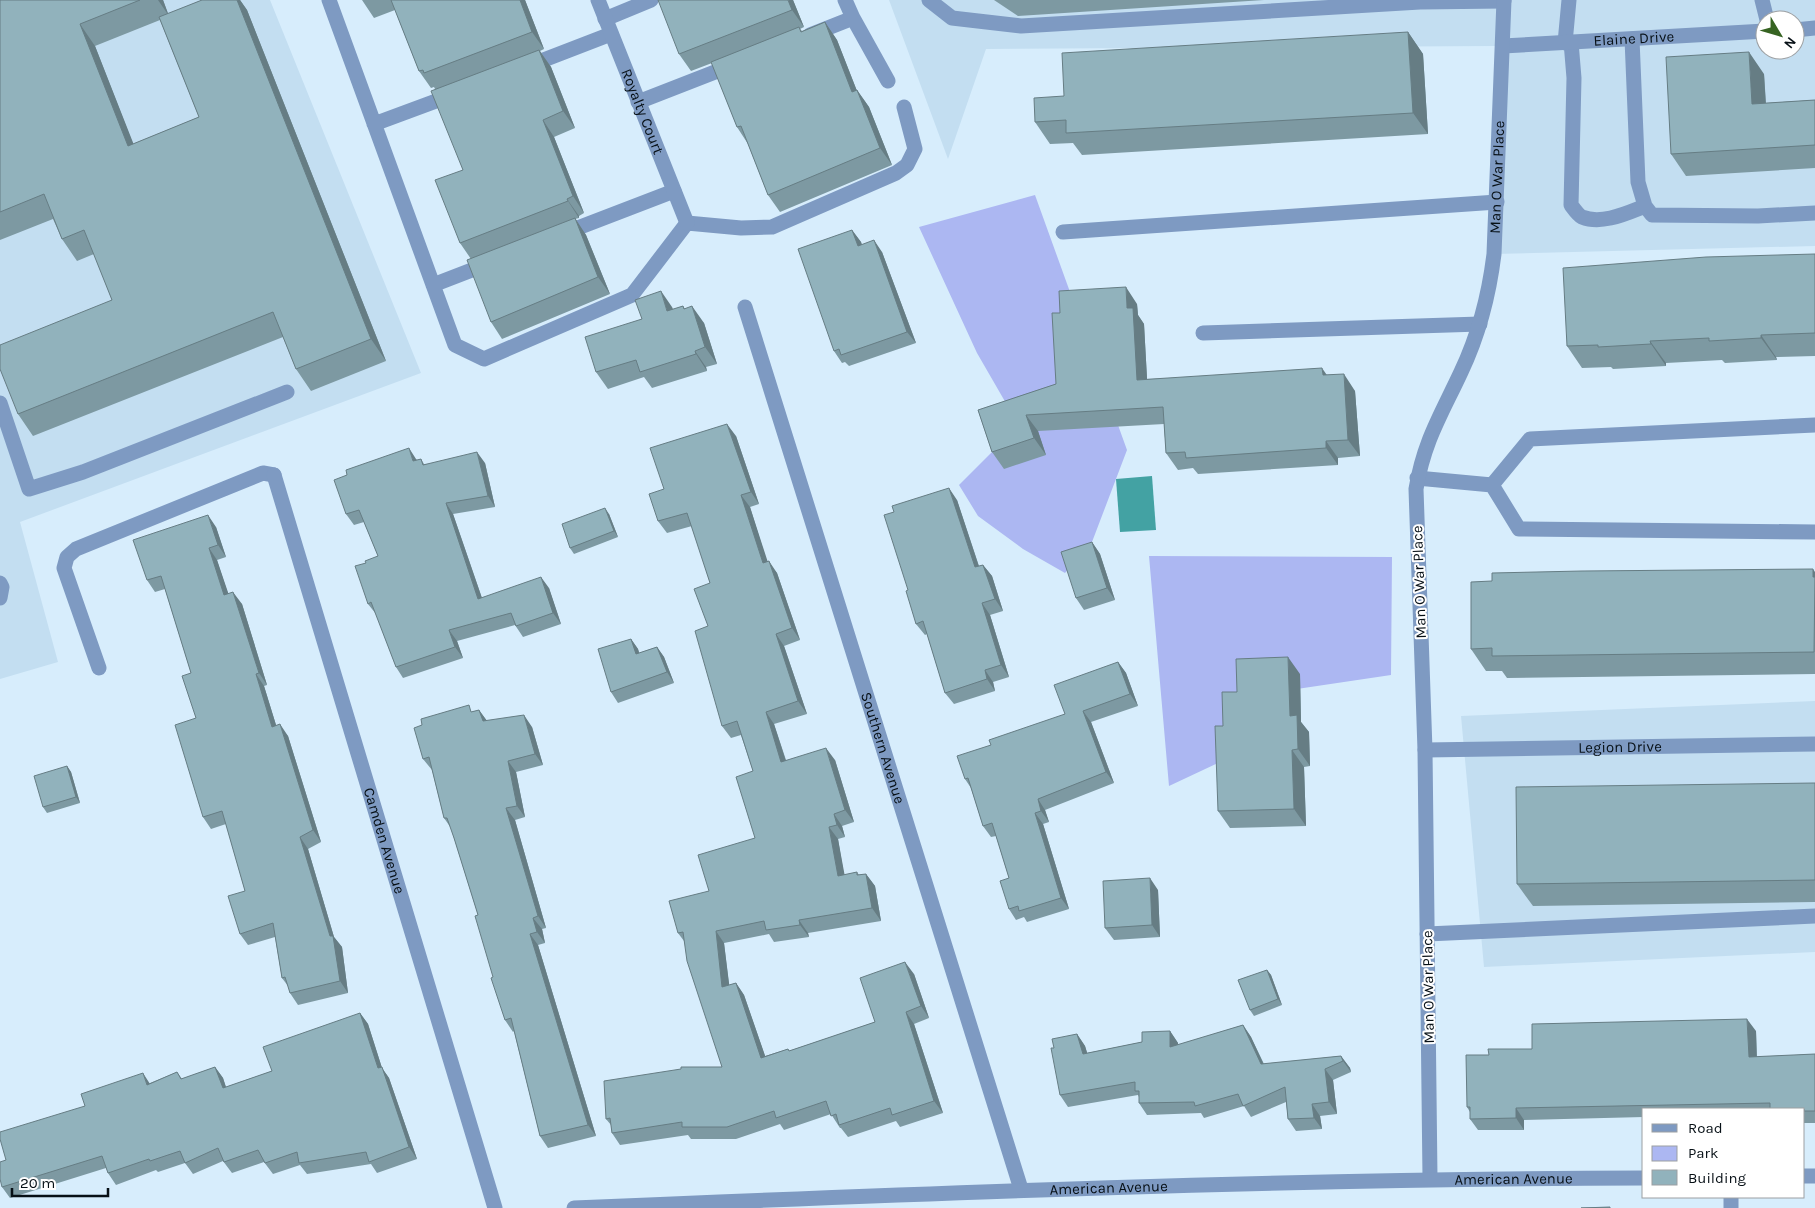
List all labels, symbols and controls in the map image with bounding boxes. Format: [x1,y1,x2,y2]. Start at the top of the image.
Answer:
north arrow [1755,10,1805,60]
street label: Elaine Drive [1593,27,1675,50]
text: N [1780,34,1800,52]
street label: Royalty Court [617,66,668,157]
street label: Man O War Place [1486,120,1508,234]
street label: Man O War Place [1408,525,1430,639]
street label: Southern Avenue [857,690,909,806]
street label: Legion Drive [1578,737,1662,757]
street label: Camden Avenue [360,785,409,896]
street label: Man O War Place [1418,930,1438,1044]
legend [1642,1108,1805,1198]
text: Road [1688,1119,1723,1137]
text: Park [1688,1144,1718,1162]
scale bar [12,1166,109,1198]
street label: American Avenue [1454,1169,1573,1189]
text: Building [1688,1169,1746,1187]
text: 20 m [20,1174,55,1192]
street label: American Avenue [1049,1177,1168,1199]

